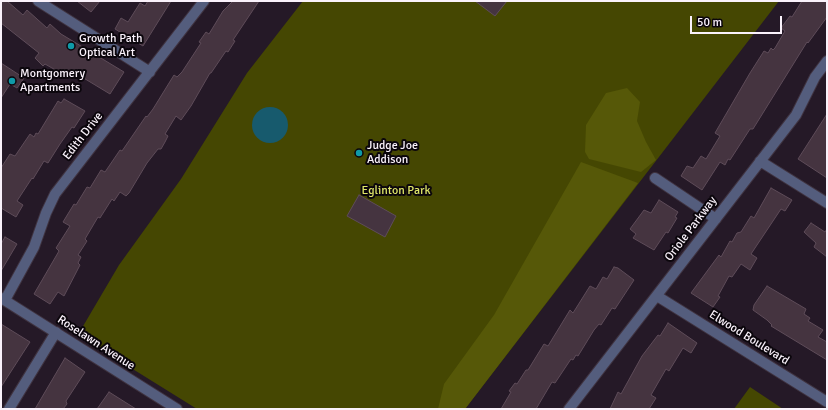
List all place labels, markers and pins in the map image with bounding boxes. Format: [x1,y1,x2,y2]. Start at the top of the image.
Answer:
place label: Growth Path Optical Art [79,32,142,60]
marker: Growth Path Optical Art [66,41,76,51]
place label: Montgomery Apartments [20,67,85,95]
marker: Montgomery Apartments [7,76,17,86]
place label: Judge Joe Addison [367,139,418,167]
marker: Judge Joe Addison [354,148,364,158]

